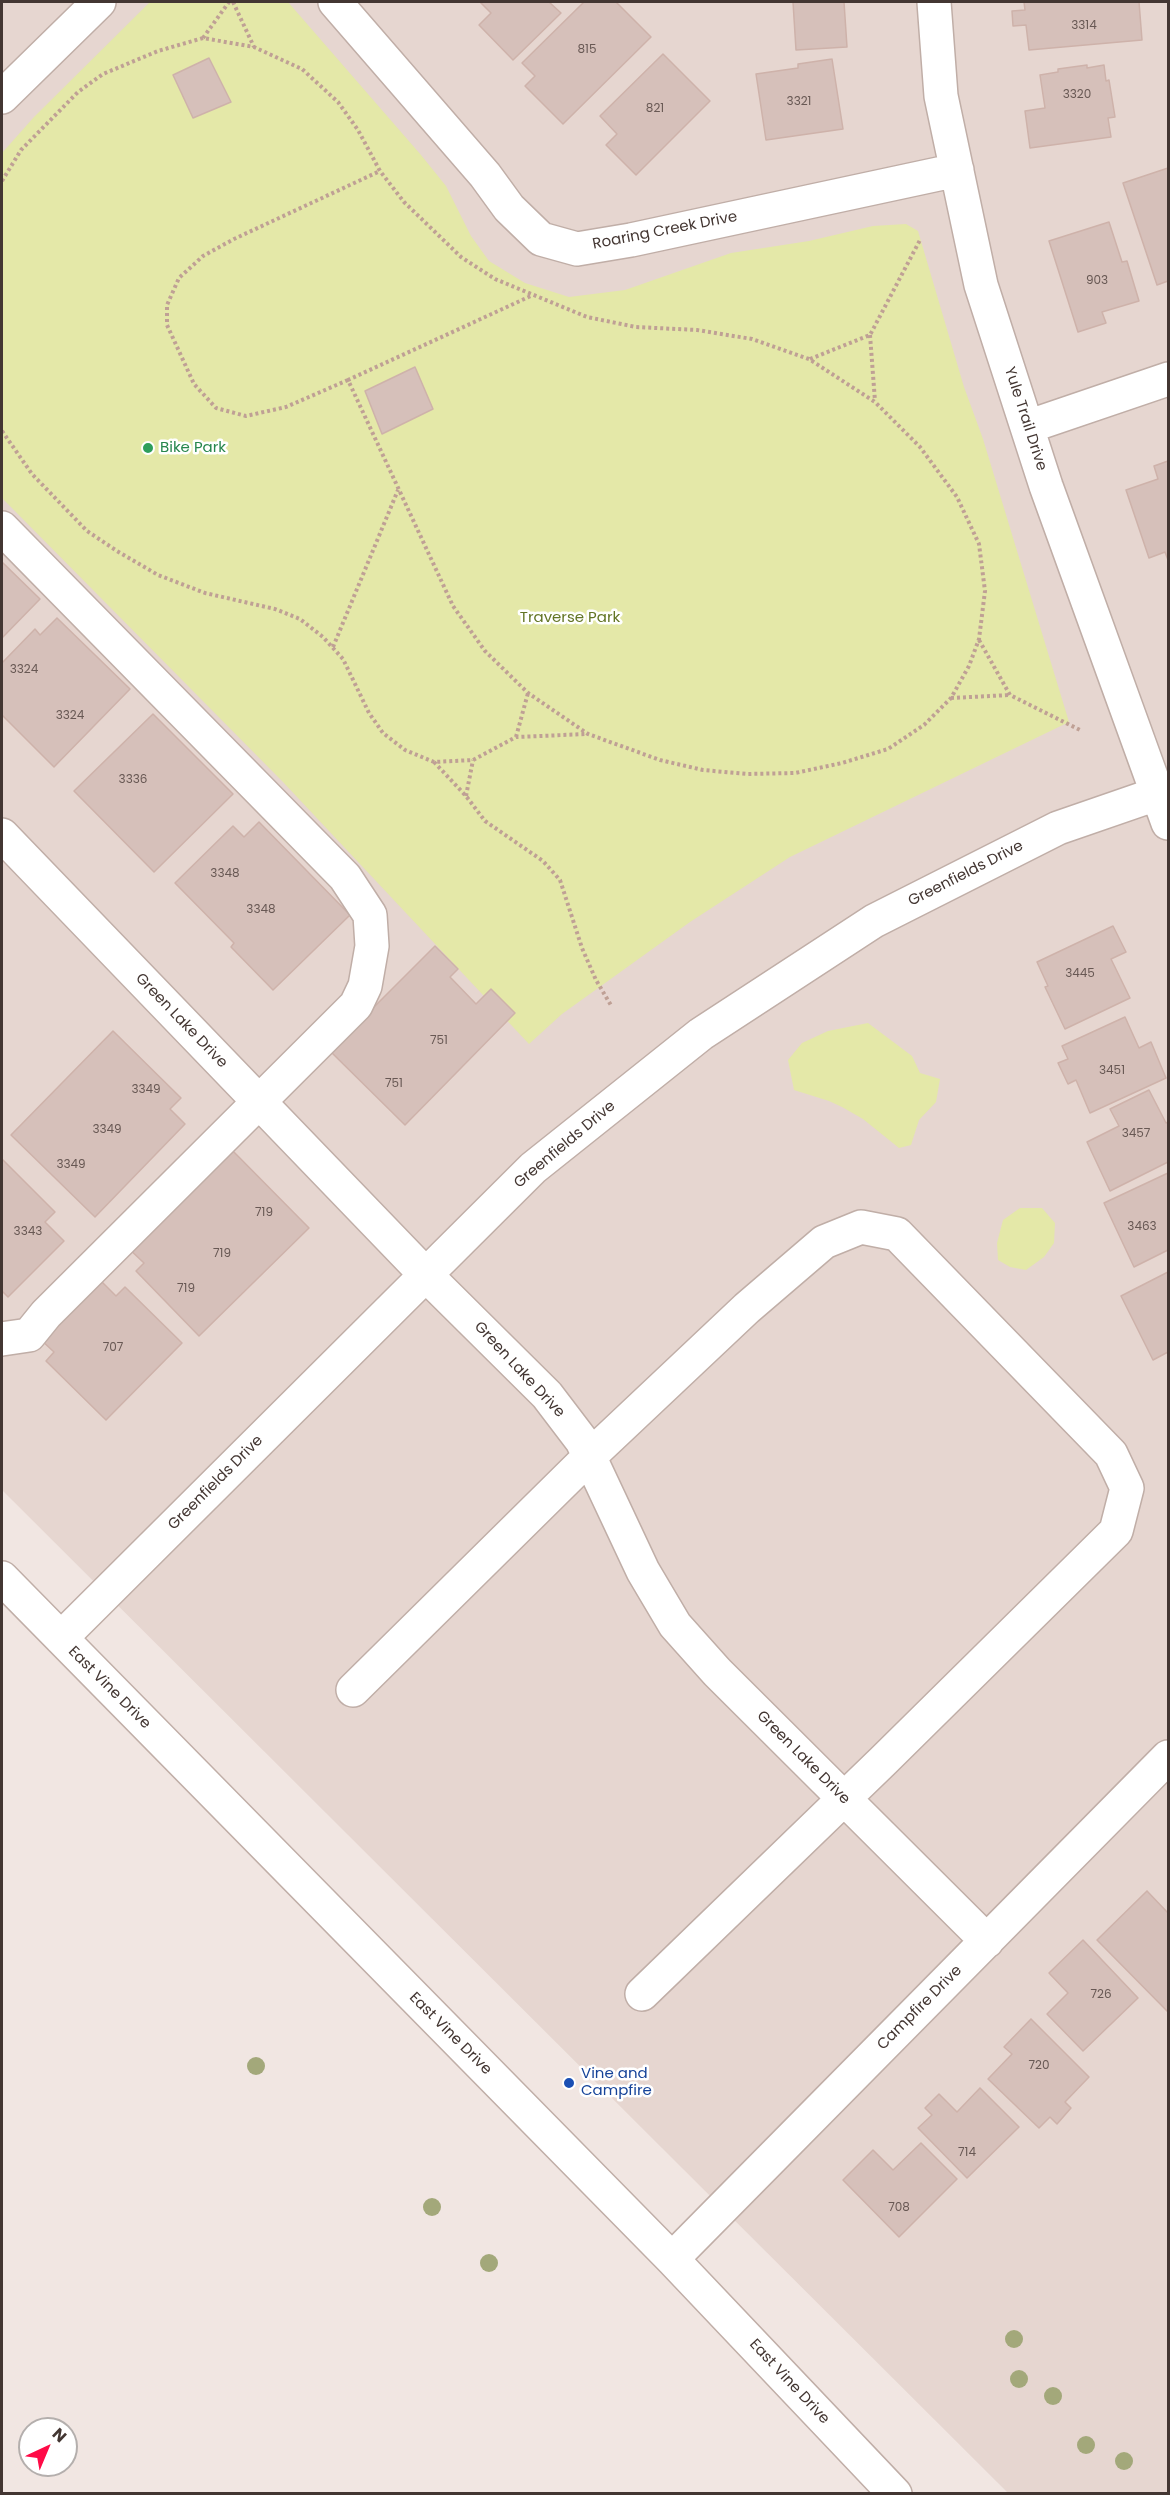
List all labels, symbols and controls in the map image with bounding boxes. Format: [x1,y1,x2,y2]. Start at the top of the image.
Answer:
house number: 3314 [1071,19,1097,33]
house number: 815 [578,43,596,57]
house number: 3320 [1063,88,1091,102]
house number: 3321 [787,95,811,109]
house number: 821 [646,102,664,116]
street label: Roaring Creek Drive [591,208,739,254]
house number: 903 [1086,274,1108,288]
street label: Yule Trail Drive [1000,365,1050,473]
place label: Bike Park [160,439,226,457]
marker: Bike Park [141,441,155,455]
park label: Traverse Park [520,609,620,627]
house number: 3324 [10,663,38,677]
house number: 3324 [56,709,84,723]
house number: 3336 [119,773,147,787]
street label: Greenfields Drive [905,837,1027,911]
house number: 3348 [210,867,240,881]
house number: 3348 [246,903,276,917]
house number: 3445 [1065,967,1095,981]
street label: Green Lake Drive [131,970,231,1072]
house number: 751 [430,1034,448,1048]
house number: 3451 [1099,1064,1125,1078]
house number: 751 [385,1077,403,1091]
house number: 3349 [131,1083,161,1097]
street label: Greenfields Drive [511,1097,619,1193]
house number: 3349 [92,1123,122,1137]
house number: 3457 [1122,1127,1150,1141]
house number: 3349 [56,1158,86,1172]
house number: 719 [255,1206,273,1220]
house number: 3463 [1127,1220,1157,1234]
house number: 3343 [14,1225,42,1239]
house number: 719 [213,1247,231,1261]
house number: 719 [177,1282,195,1296]
street label: Green Lake Drive [470,1318,568,1422]
house number: 707 [103,1341,123,1355]
street label: Greenfields Drive [165,1432,267,1534]
street label: East Vine Drive [64,1643,154,1733]
street label: Green Lake Drive [753,1708,853,1808]
street label: Campfire Drive [874,1962,966,2054]
house number: 726 [1090,1988,1112,2002]
street label: East Vine Drive [405,1989,495,2079]
house number: 720 [1029,2059,1049,2073]
place label: Vine and Campfire [581,2065,652,2100]
marker: Vine and Campfire [562,2076,576,2090]
house number: 714 [958,2146,976,2160]
house number: 708 [888,2201,910,2215]
street label: East Vine Drive [745,2336,833,2428]
north arrow [18,2417,78,2477]
text: N [47,2423,72,2448]

